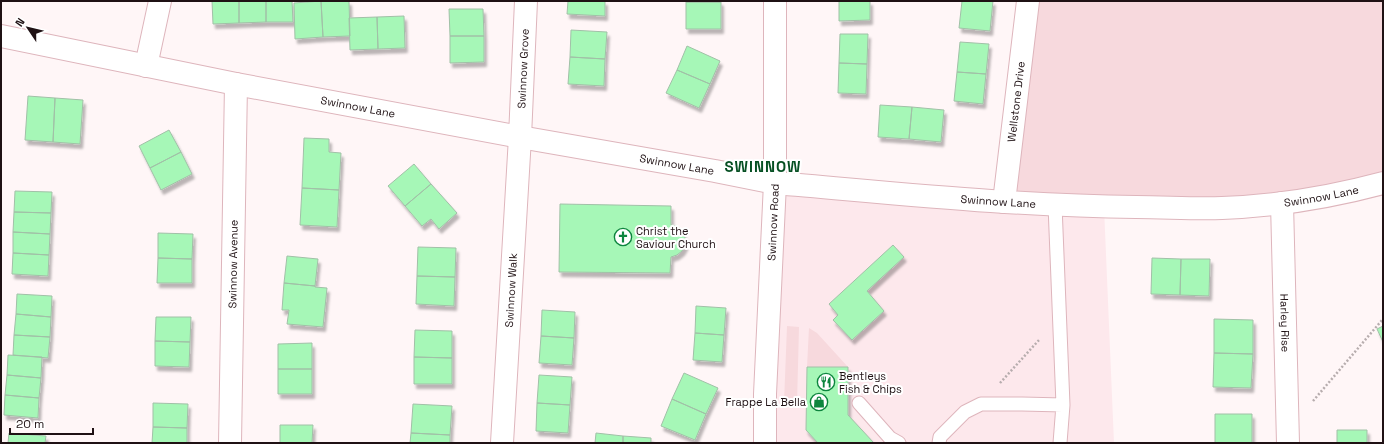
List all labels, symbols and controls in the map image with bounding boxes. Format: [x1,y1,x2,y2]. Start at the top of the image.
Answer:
north arrow [8,8,48,48]
text: N [12,15,28,29]
street label: Swinnow Grove [514,28,532,109]
street label: Wellstone Drive [1004,61,1028,143]
street label: Swinnow Lane [320,93,397,121]
street label: Swinnow Lane [638,151,715,178]
district label: SWINNOW [724,157,802,176]
street label: Swinnow Lane [1283,182,1360,210]
street label: Swinnow Road [764,183,782,261]
street label: Swinnow Lane [960,192,1036,211]
street label: Swinnow Avenue [225,219,241,309]
place label: Christ the Saviour Church [636,224,716,251]
church icon: Christ the Saviour Church [613,227,633,247]
street label: Swinnow Walk [502,253,520,328]
street label: Harley Rise [1277,294,1293,352]
place label: Bentleys Fish & Chips [839,369,902,396]
restaurant icon: Bentleys Fish & Chips [816,372,836,392]
shop icon: Frappe La Bella [809,392,829,412]
place label: Frappe La Bella [726,395,807,409]
scale bar [10,410,93,436]
text: 20 m [16,416,44,432]

